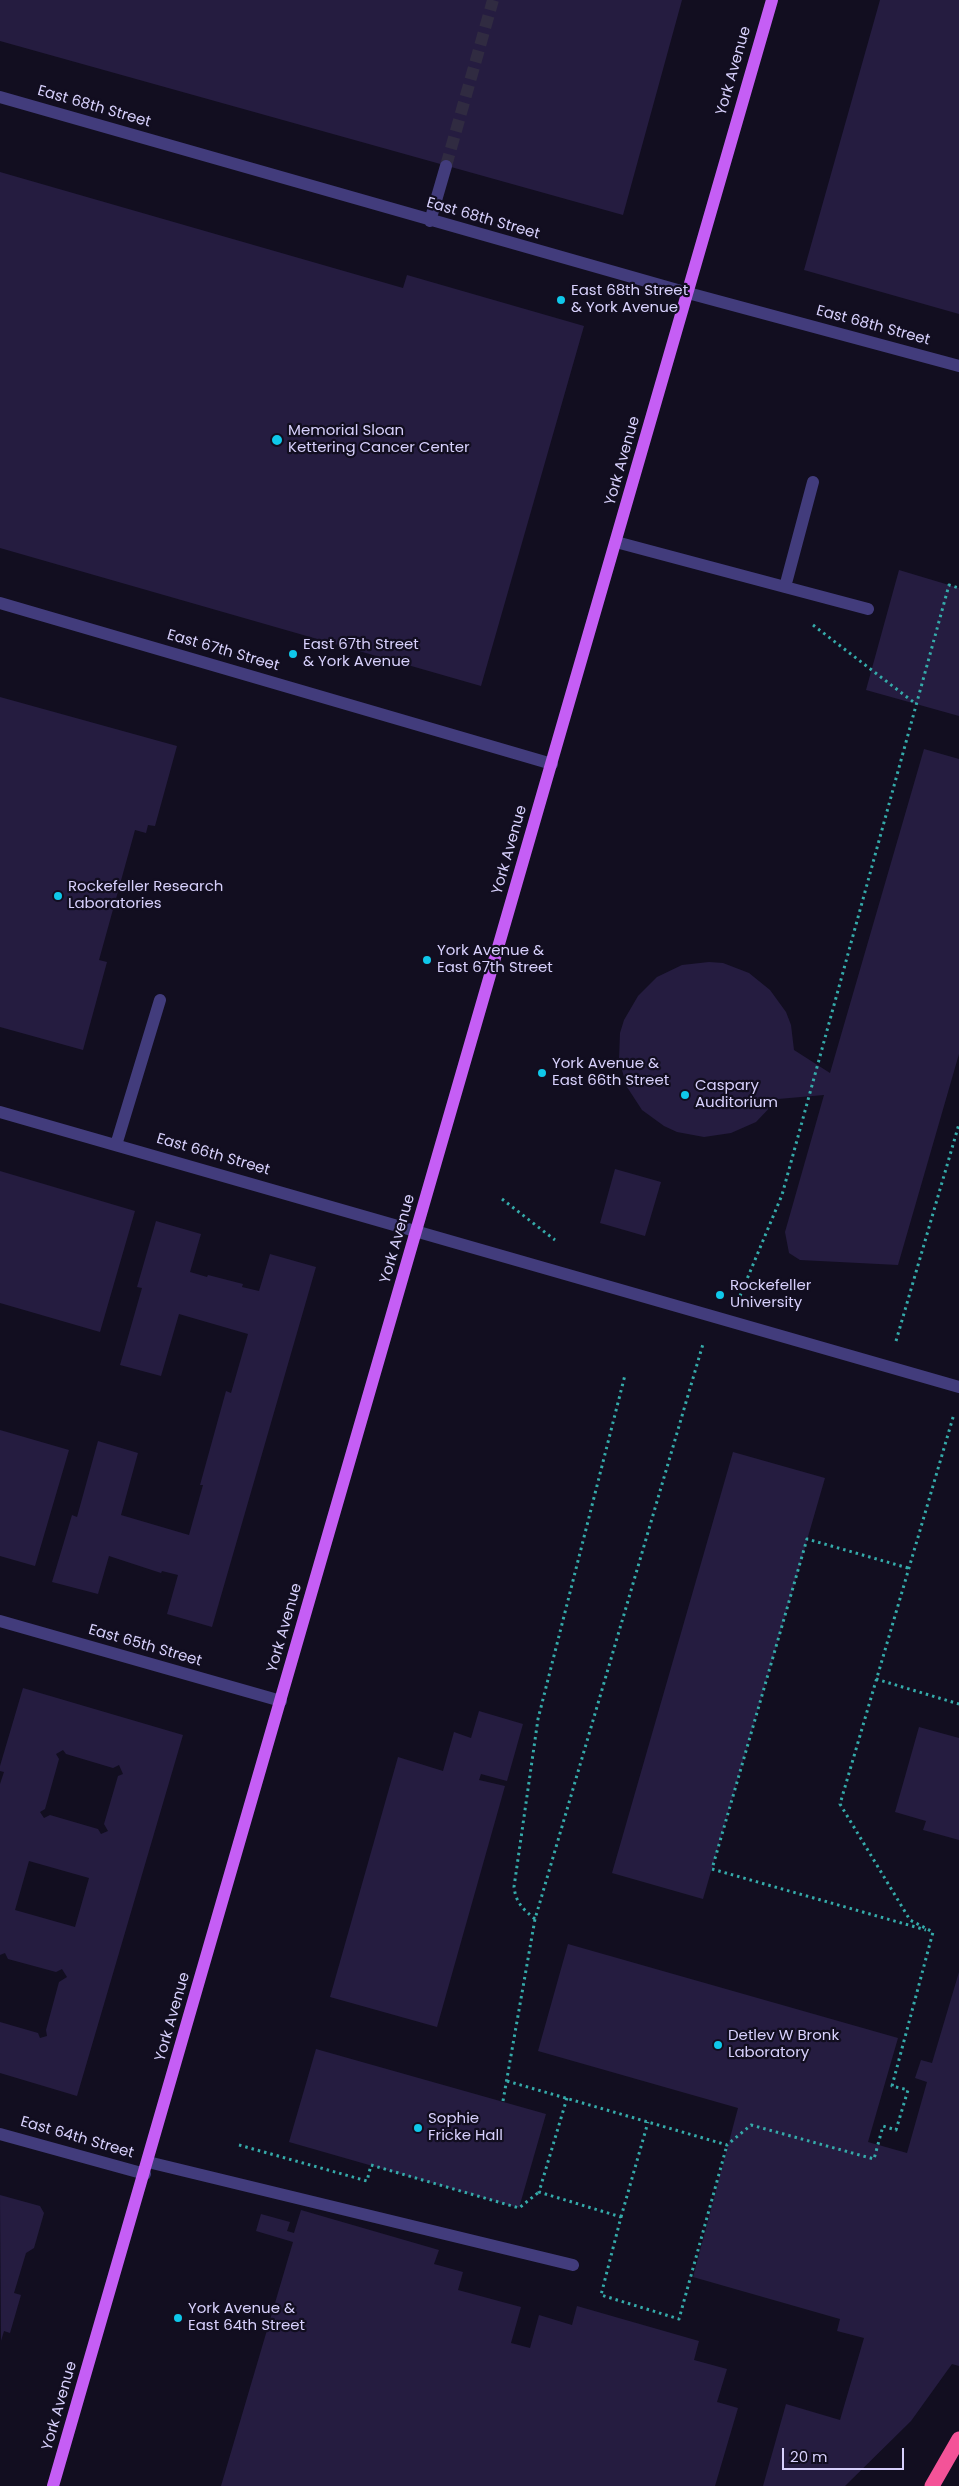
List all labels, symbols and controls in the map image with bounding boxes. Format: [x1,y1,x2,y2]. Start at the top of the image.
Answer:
street label: York Avenue [713,24,755,118]
street label: East 68th Street [35,82,153,132]
street label: East 68th Street [424,194,542,244]
place label: East 68th Street & York Avenue [571,282,688,317]
marker: East 68th Street & York Avenue [555,294,567,306]
street label: East 68th Street [814,302,932,350]
street label: York Avenue [602,414,644,508]
place label: Memorial Sloan Kettering Cancer Center [288,422,470,457]
marker: Memorial Sloan Kettering Cancer Center [270,433,284,447]
street label: East 67th Street [165,626,281,676]
place label: East 67th Street & York Avenue [303,636,419,671]
marker: East 67th Street & York Avenue [287,648,299,660]
street label: York Avenue [489,803,531,897]
place label: Rockefeller Research Laboratories [68,878,223,913]
marker: Rockefeller Research Laboratories [52,890,64,902]
place label: York Avenue & East 67th Street [437,942,553,977]
marker: York Avenue & East 67th Street [421,954,433,966]
place label: York Avenue & East 66th Street [552,1055,669,1090]
marker: York Avenue & East 66th Street [536,1067,548,1079]
place label: Caspary Auditorium [695,1077,778,1112]
marker: Caspary Auditorium [679,1089,691,1101]
street label: East 66th Street [154,1130,272,1180]
street label: York Avenue [377,1192,419,1286]
place label: Rockefeller University [730,1277,811,1312]
marker: Rockefeller University [714,1289,726,1301]
street label: York Avenue [264,1581,306,1675]
street label: East 65th Street [86,1621,204,1671]
street label: York Avenue [152,1970,194,2064]
place label: Detlev W Bronk Laboratory [728,2027,839,2062]
marker: Detlev W Bronk Laboratory [712,2039,724,2051]
place label: Sophie Fricke Hall [428,2110,503,2145]
street label: East 64th Street [18,2113,136,2163]
marker: Sophie Fricke Hall [412,2122,424,2134]
place label: York Avenue & East 64th Street [188,2300,305,2335]
marker: York Avenue & East 64th Street [172,2312,184,2324]
street label: York Avenue [39,2359,81,2453]
scale bar [784,2438,906,2470]
text: 20 m [790,2446,828,2467]

